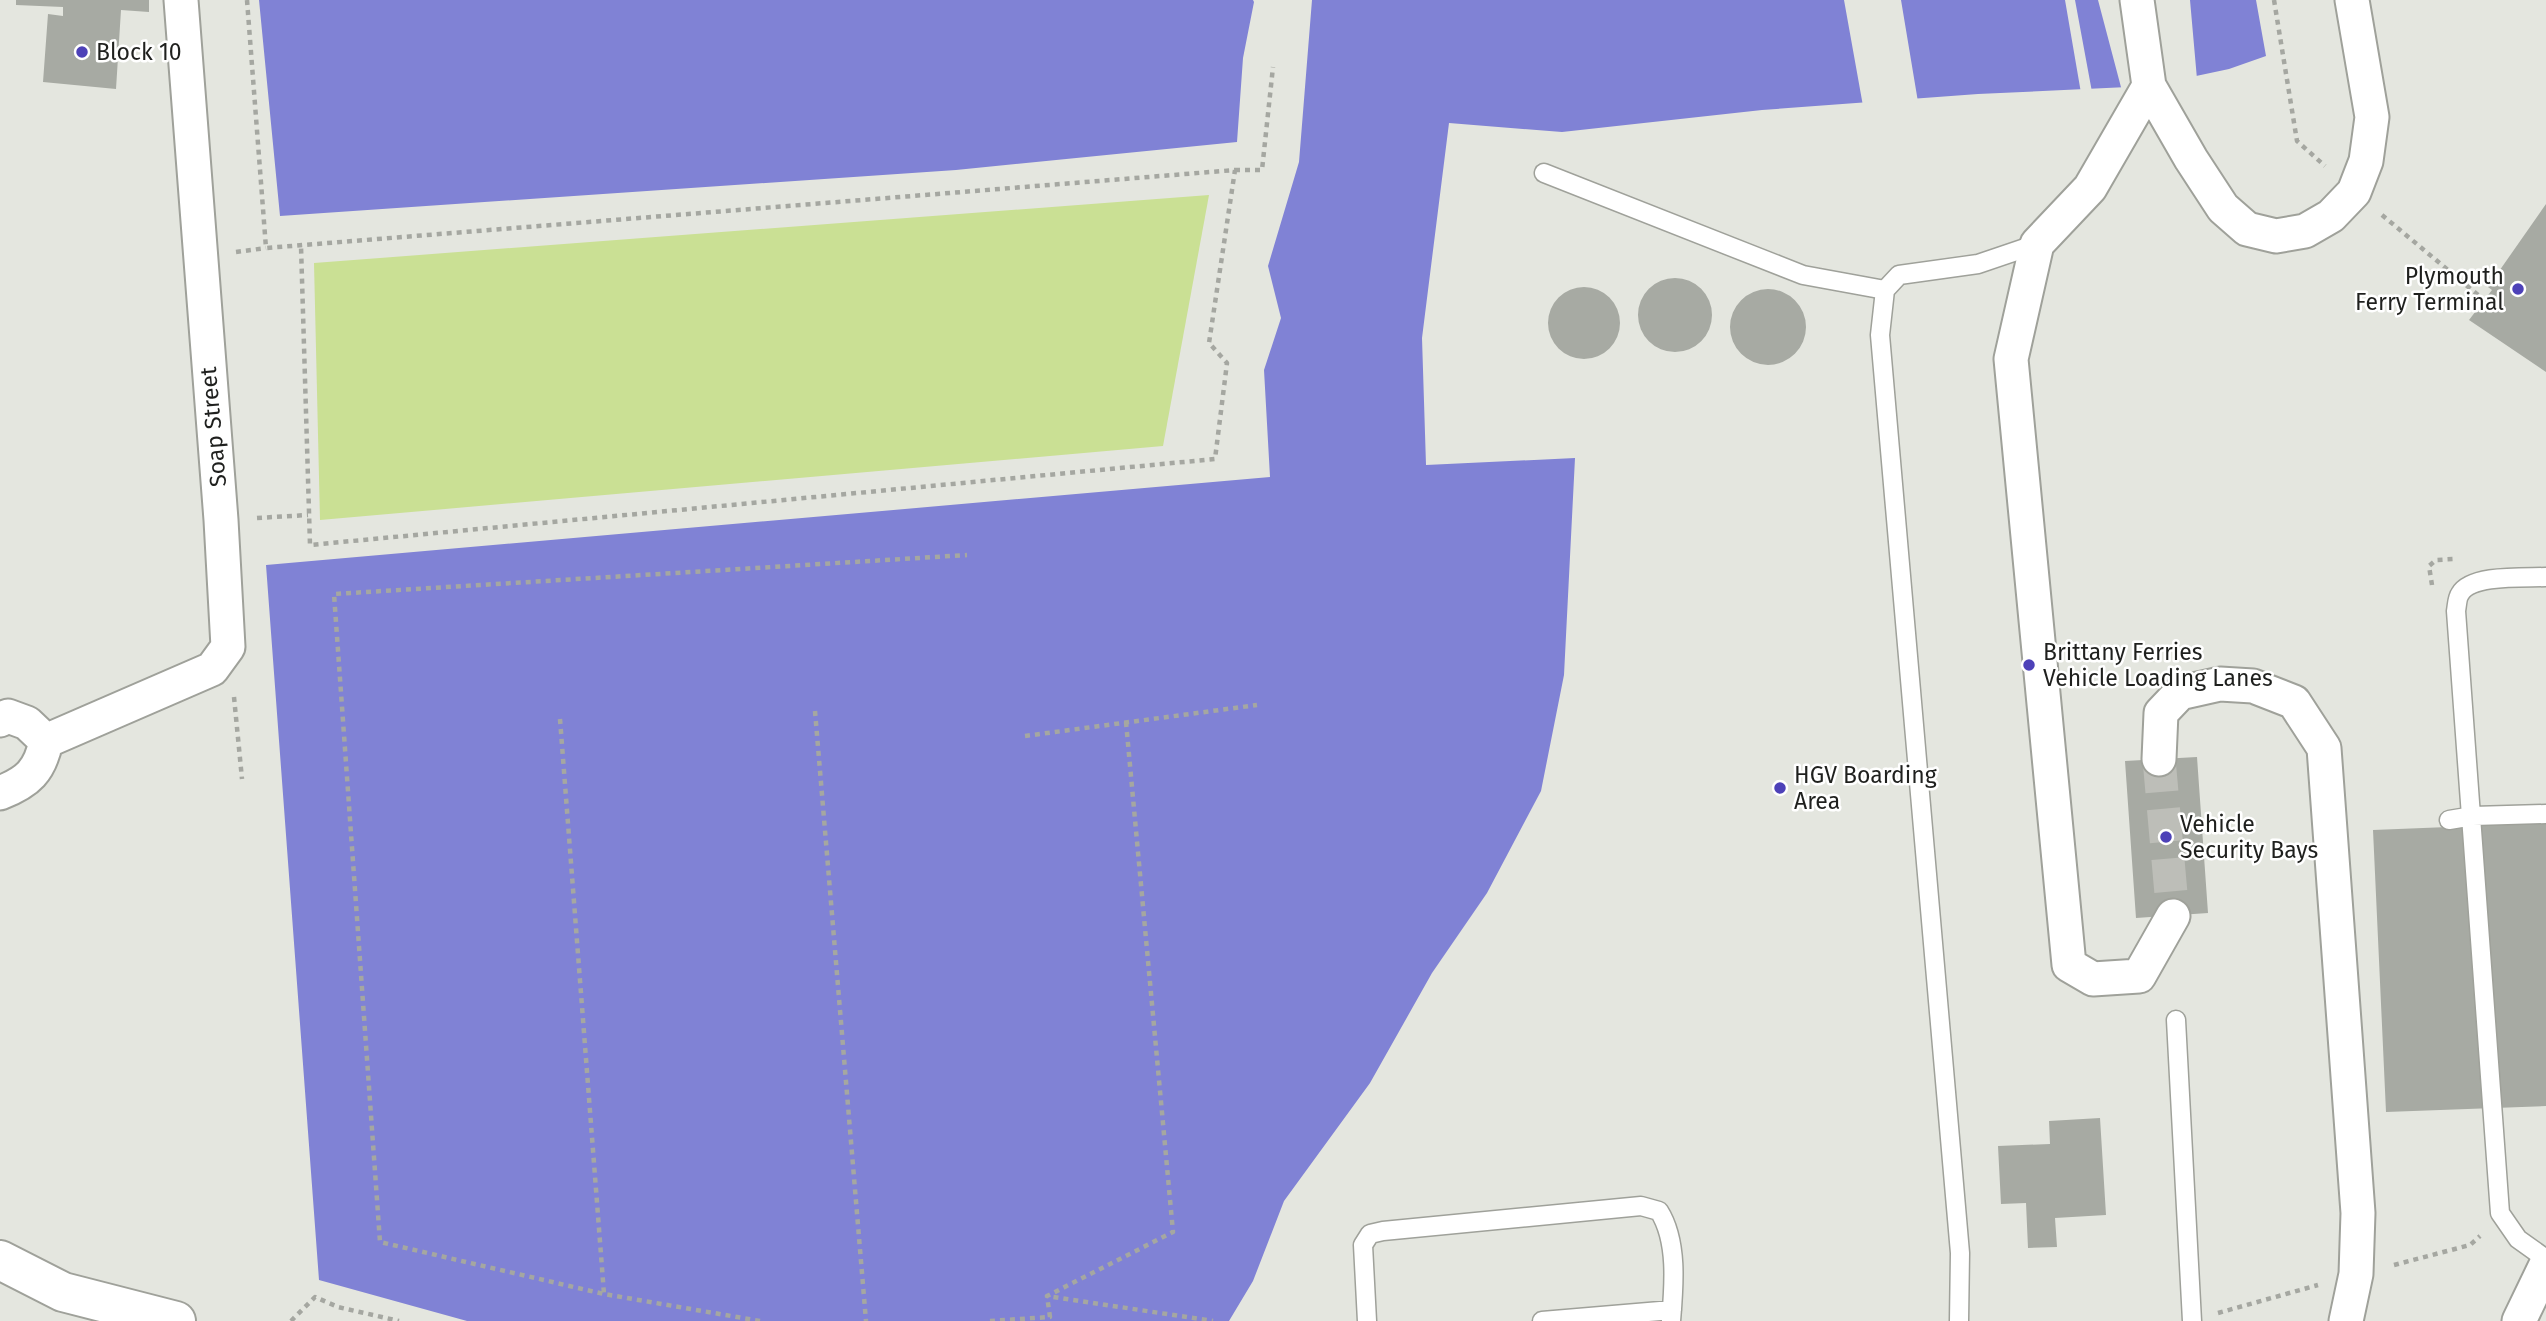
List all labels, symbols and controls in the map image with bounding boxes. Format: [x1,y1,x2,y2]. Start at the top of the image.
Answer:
place label: Block 10 [96,38,182,66]
marker: Block 10 [74,44,90,60]
place label: Plymouth Ferry Terminal [2355,262,2504,316]
marker: Plymouth Ferry Terminal [2510,281,2526,297]
street label: Soap Street [194,365,232,488]
place label: Brittany Ferries Vehicle Loading Lanes [2043,638,2273,692]
marker: Brittany Ferries Vehicle Loading Lanes [2021,657,2037,673]
place label: HGV Boarding Area [1794,761,1937,815]
marker: HGV Boarding Area [1772,780,1788,796]
place label: Vehicle Security Bays [2180,810,2318,864]
marker: Vehicle Security Bays [2158,829,2174,845]

